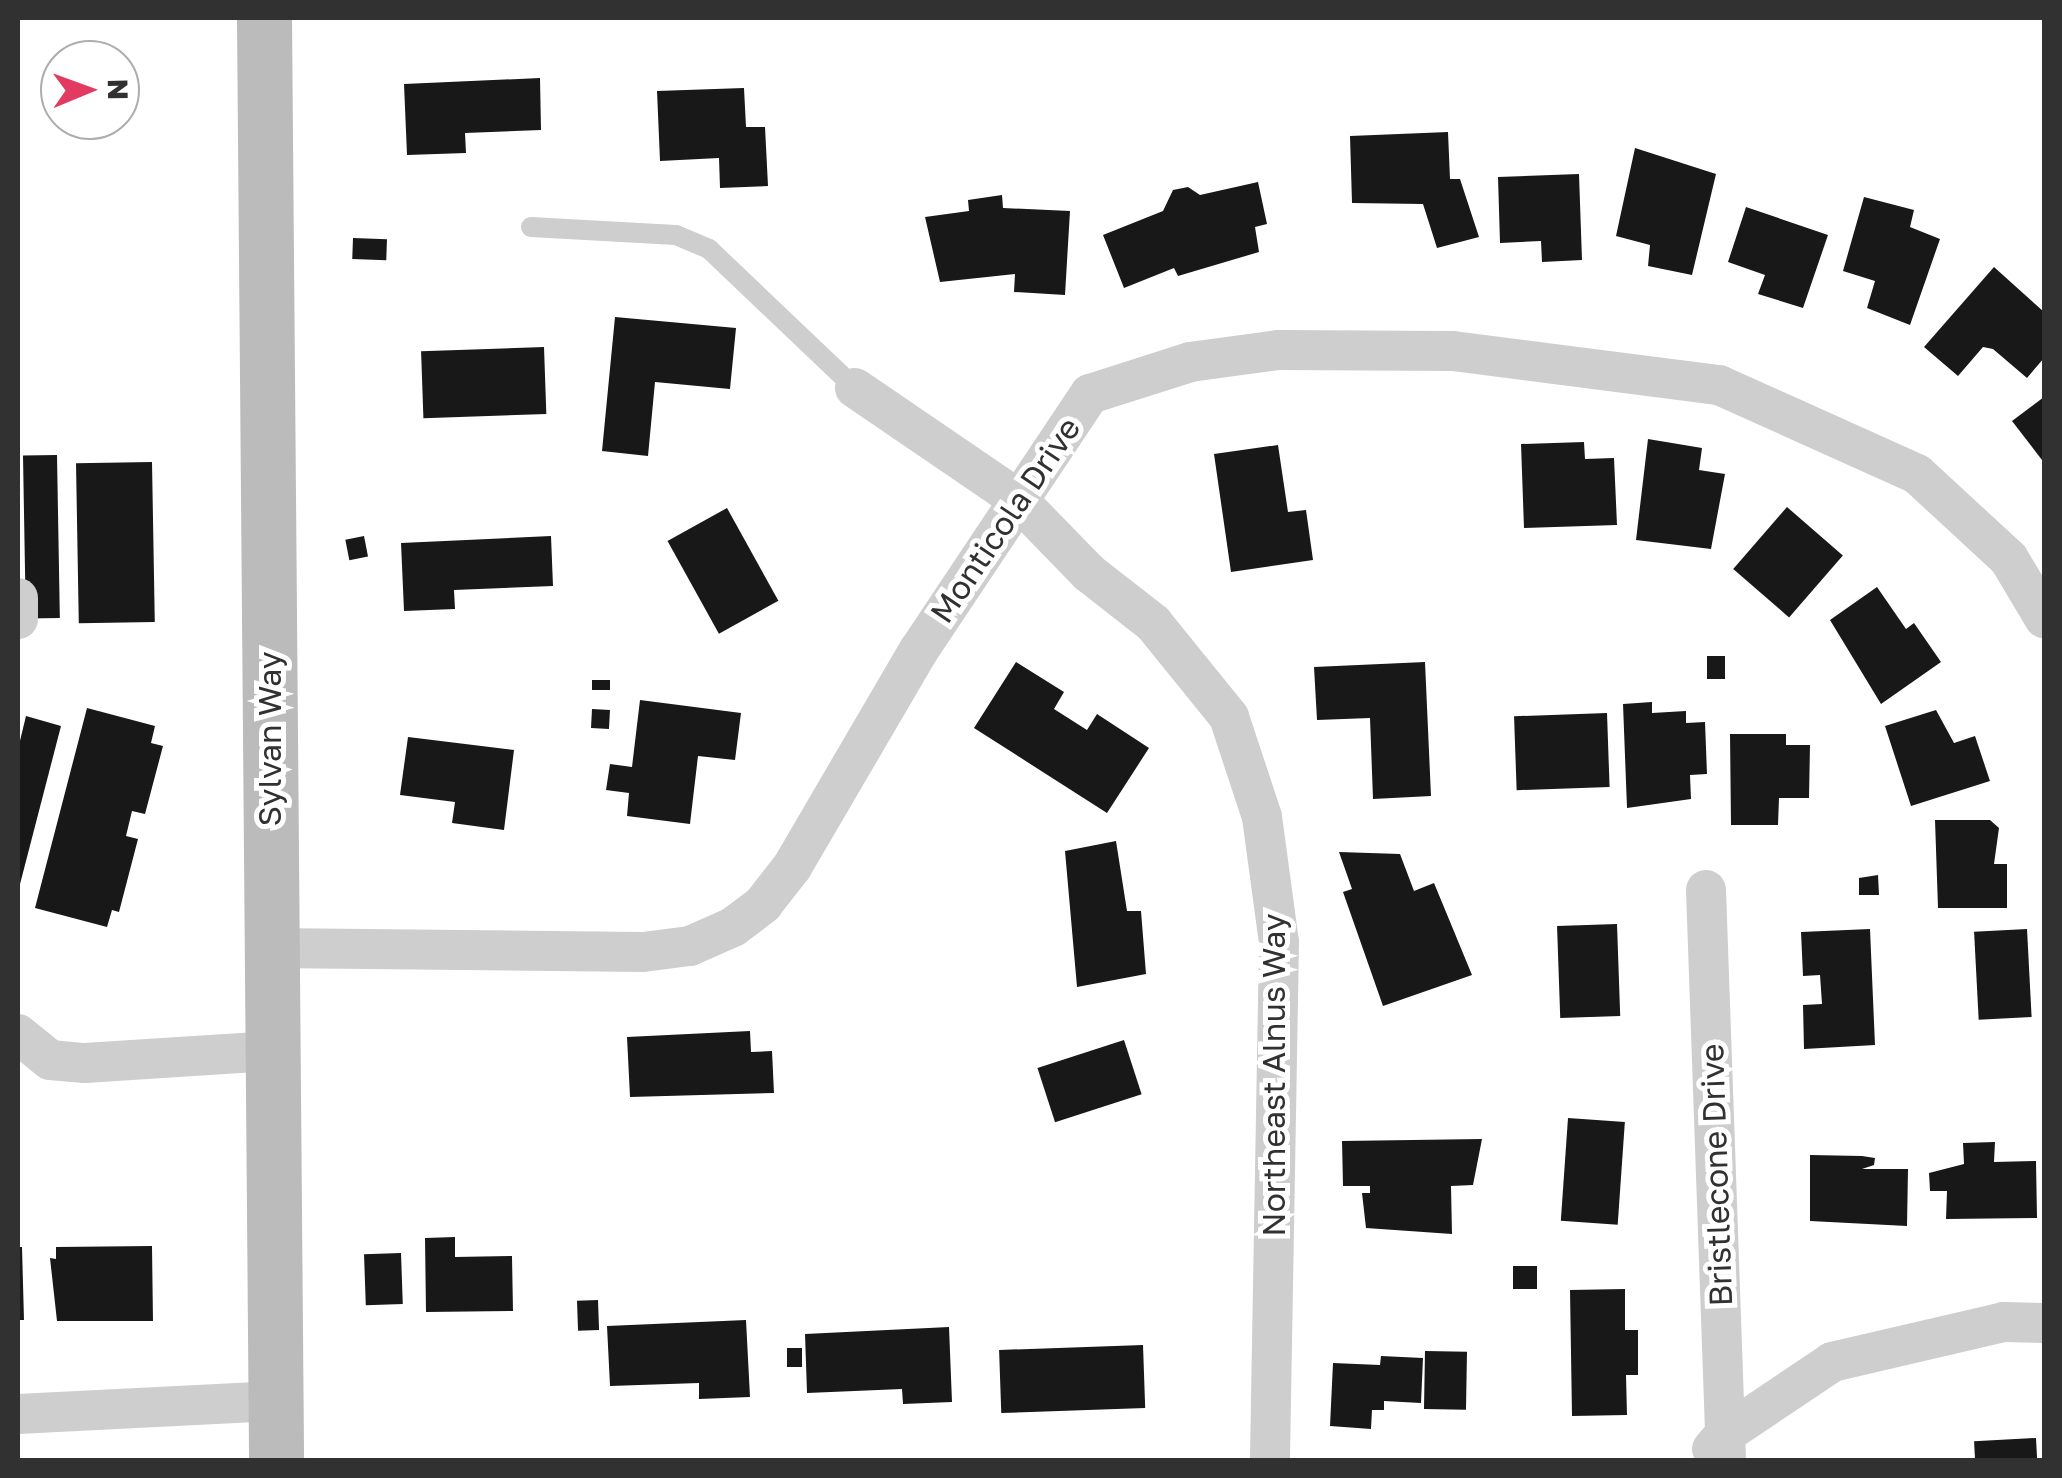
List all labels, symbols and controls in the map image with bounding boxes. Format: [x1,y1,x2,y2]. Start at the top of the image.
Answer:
north arrow [40,40,140,140]
text: N [102,79,135,100]
street label: Monticola Drive [922,410,1088,630]
street label: Sylvan Way [250,651,288,827]
street label: Northeast Alnus Way [1254,913,1292,1237]
street label: Bristlecone Drive [1692,1043,1740,1307]

